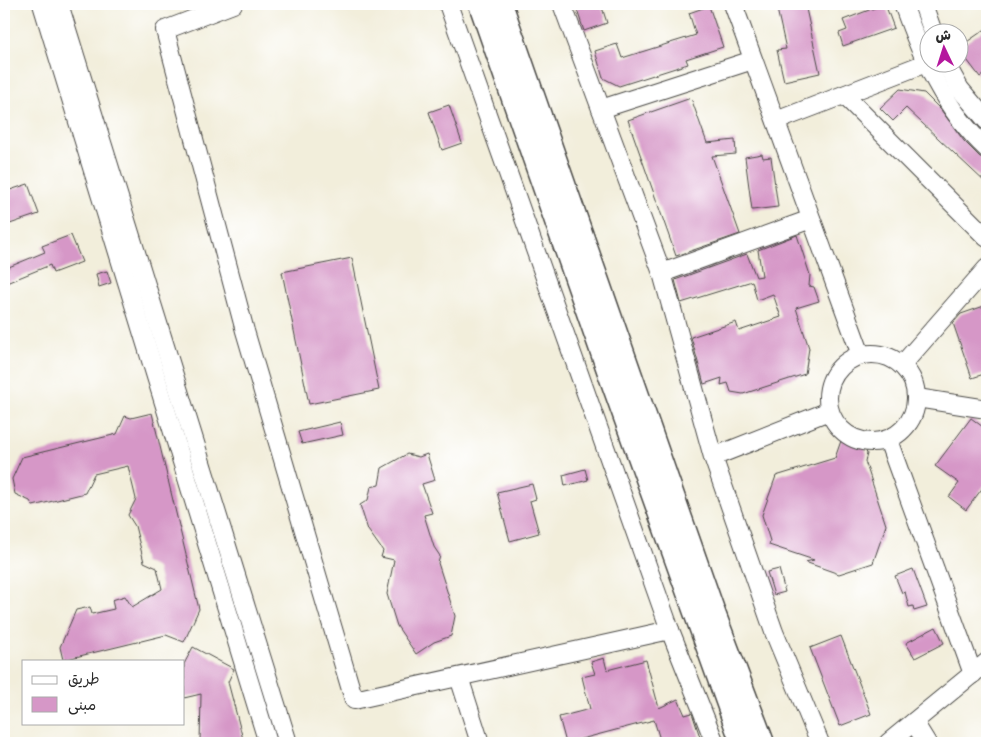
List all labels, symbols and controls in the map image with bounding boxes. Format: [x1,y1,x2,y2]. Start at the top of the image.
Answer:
north arrow [918,22,968,72]
text: ش [935,27,951,46]
legend [22,660,185,724]
text: طريق [68,670,100,690]
text: مبنى [68,696,96,716]

